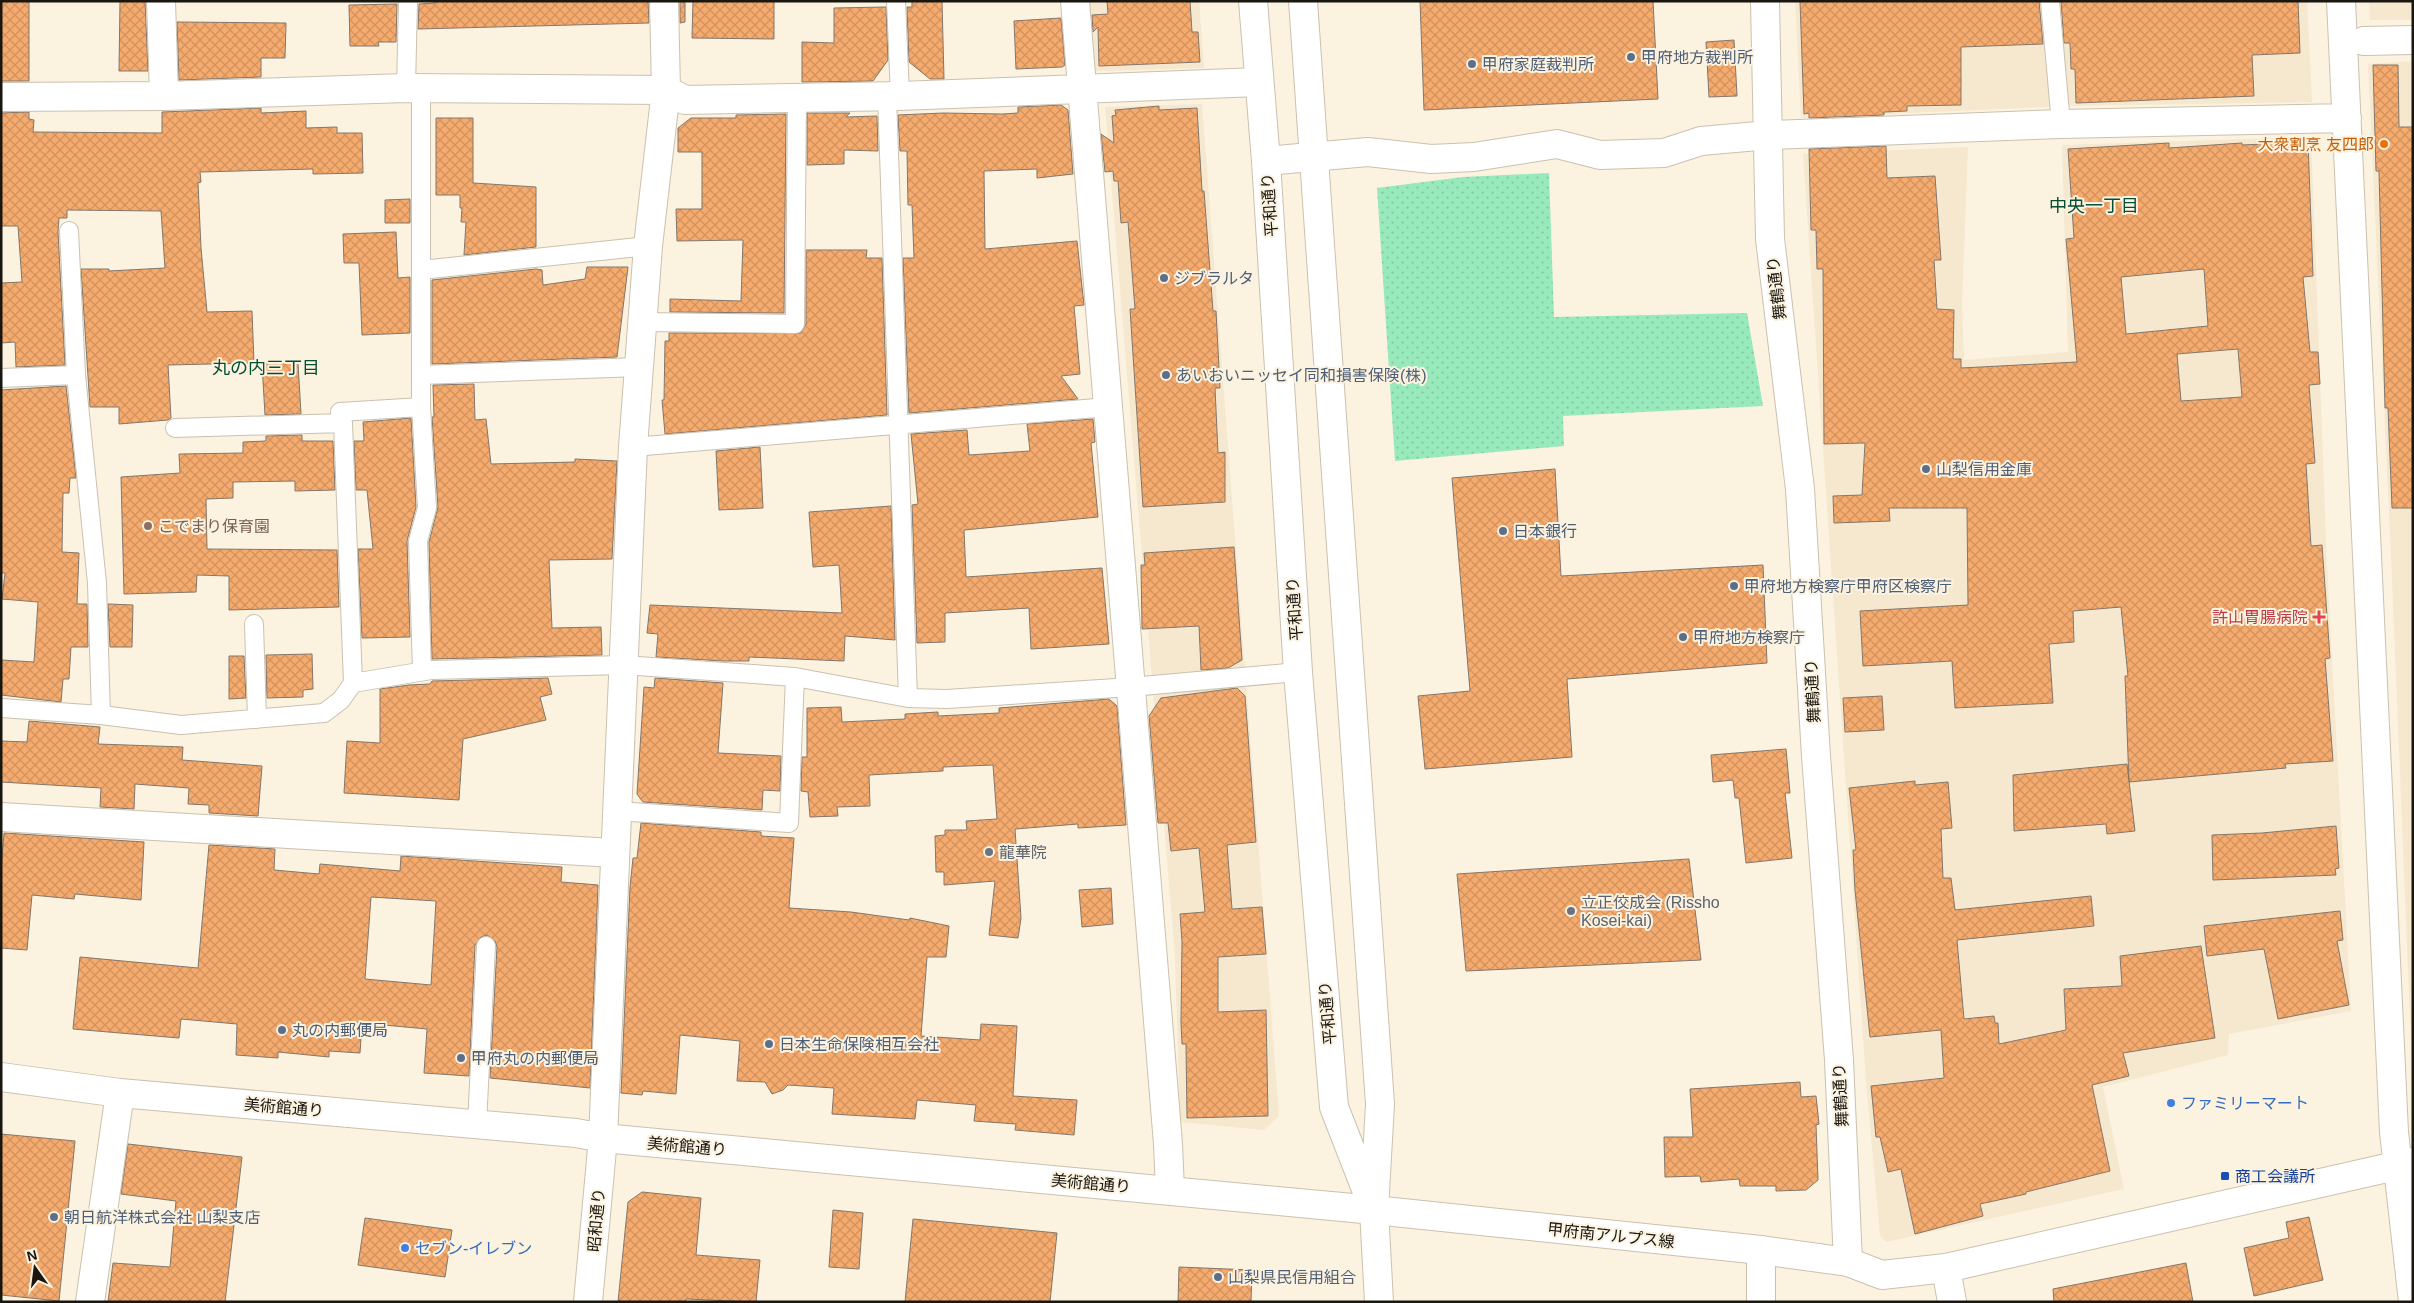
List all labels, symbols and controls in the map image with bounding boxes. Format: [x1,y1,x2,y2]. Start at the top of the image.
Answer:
place label: 甲府地方裁判所 [1641,49,1753,66]
marker: 甲府地方裁判所 [1625,51,1637,63]
place label: 甲府家庭裁判所 [1482,56,1594,73]
marker: 甲府家庭裁判所 [1466,58,1478,70]
place label: 大衆割烹 友四郎 [2258,136,2374,153]
marker: 大衆割烹 友四郎 [2378,138,2390,150]
street label: 平和通り [1259,172,1280,237]
district label: 中央一丁目 [2049,196,2139,216]
street label: 舞鶴通り [1764,255,1789,321]
place label: ジブラルタ [1174,270,1254,287]
marker: ジブラルタ [1158,272,1170,284]
district label: 丸の内三丁目 [212,358,320,378]
place label: あいおいニッセイ同和損害保険(株) [1176,367,1427,384]
marker: あいおいニッセイ同和損害保険(株) [1160,369,1172,381]
place label: 山梨信用金庫 [1936,461,2032,478]
marker: 山梨信用金庫 [1920,463,1932,475]
place label: こでまり保育園 [158,518,270,535]
marker: こでまり保育園 [142,520,154,532]
place label: 日本銀行 [1513,523,1577,540]
marker: 日本銀行 [1497,525,1509,537]
street label: 平和通り [1284,576,1305,641]
place label: 甲府地方検察庁甲府区検察庁 [1744,578,1952,595]
marker: 甲府地方検察庁甲府区検察庁 [1728,580,1740,592]
place label: 許山胃腸病院 [2212,609,2308,626]
marker: 許山胃腸病院 [2312,610,2326,624]
place label: 甲府地方検察庁 [1693,629,1805,646]
marker: 甲府地方検察庁 [1677,631,1689,643]
street label: 舞鶴通り [1802,659,1823,723]
place label: 龍華院 [999,844,1047,861]
marker: 龍華院 [983,846,995,858]
place label: 立正佼成会 (Rissho Kosei-kai) [1581,894,1720,929]
marker: 立正佼成会 (Rissho Kosei-kai) [1565,905,1577,917]
street label: 平和通り [1316,980,1339,1046]
place label: 丸の内郵便局 [292,1022,388,1039]
marker: 丸の内郵便局 [276,1024,288,1036]
place label: 日本生命保険相互会社 [779,1036,939,1053]
marker: 日本生命保険相互会社 [763,1038,775,1050]
place label: 甲府丸の内郵便局 [471,1050,599,1067]
marker: 甲府丸の内郵便局 [455,1052,467,1064]
street label: 舞鶴通り [1830,1063,1851,1127]
place label: ファミリーマート [2181,1095,2309,1112]
street label: 美術館通り [243,1096,325,1119]
marker: ファミリーマート [2165,1097,2177,1109]
street label: 美術館通り [646,1135,728,1158]
place label: 商工会議所 [2235,1168,2315,1185]
marker: 商工会議所 [2219,1170,2231,1182]
street label: 美術館通り [1050,1172,1132,1195]
street label: 昭和通り [585,1187,608,1253]
place label: 朝日航洋株式会社 山梨支店 [64,1209,260,1226]
marker: 朝日航洋株式会社 山梨支店 [48,1211,60,1223]
street label: 甲府南アルプス線 [1546,1220,1675,1251]
place label: セブン-イレブン [415,1240,532,1257]
marker: セブン-イレブン [399,1242,411,1254]
north arrow [10,1243,60,1293]
text: N [25,1246,39,1264]
place label: 山梨県民信用組合 [1228,1269,1356,1286]
marker: 山梨県民信用組合 [1212,1271,1224,1283]

